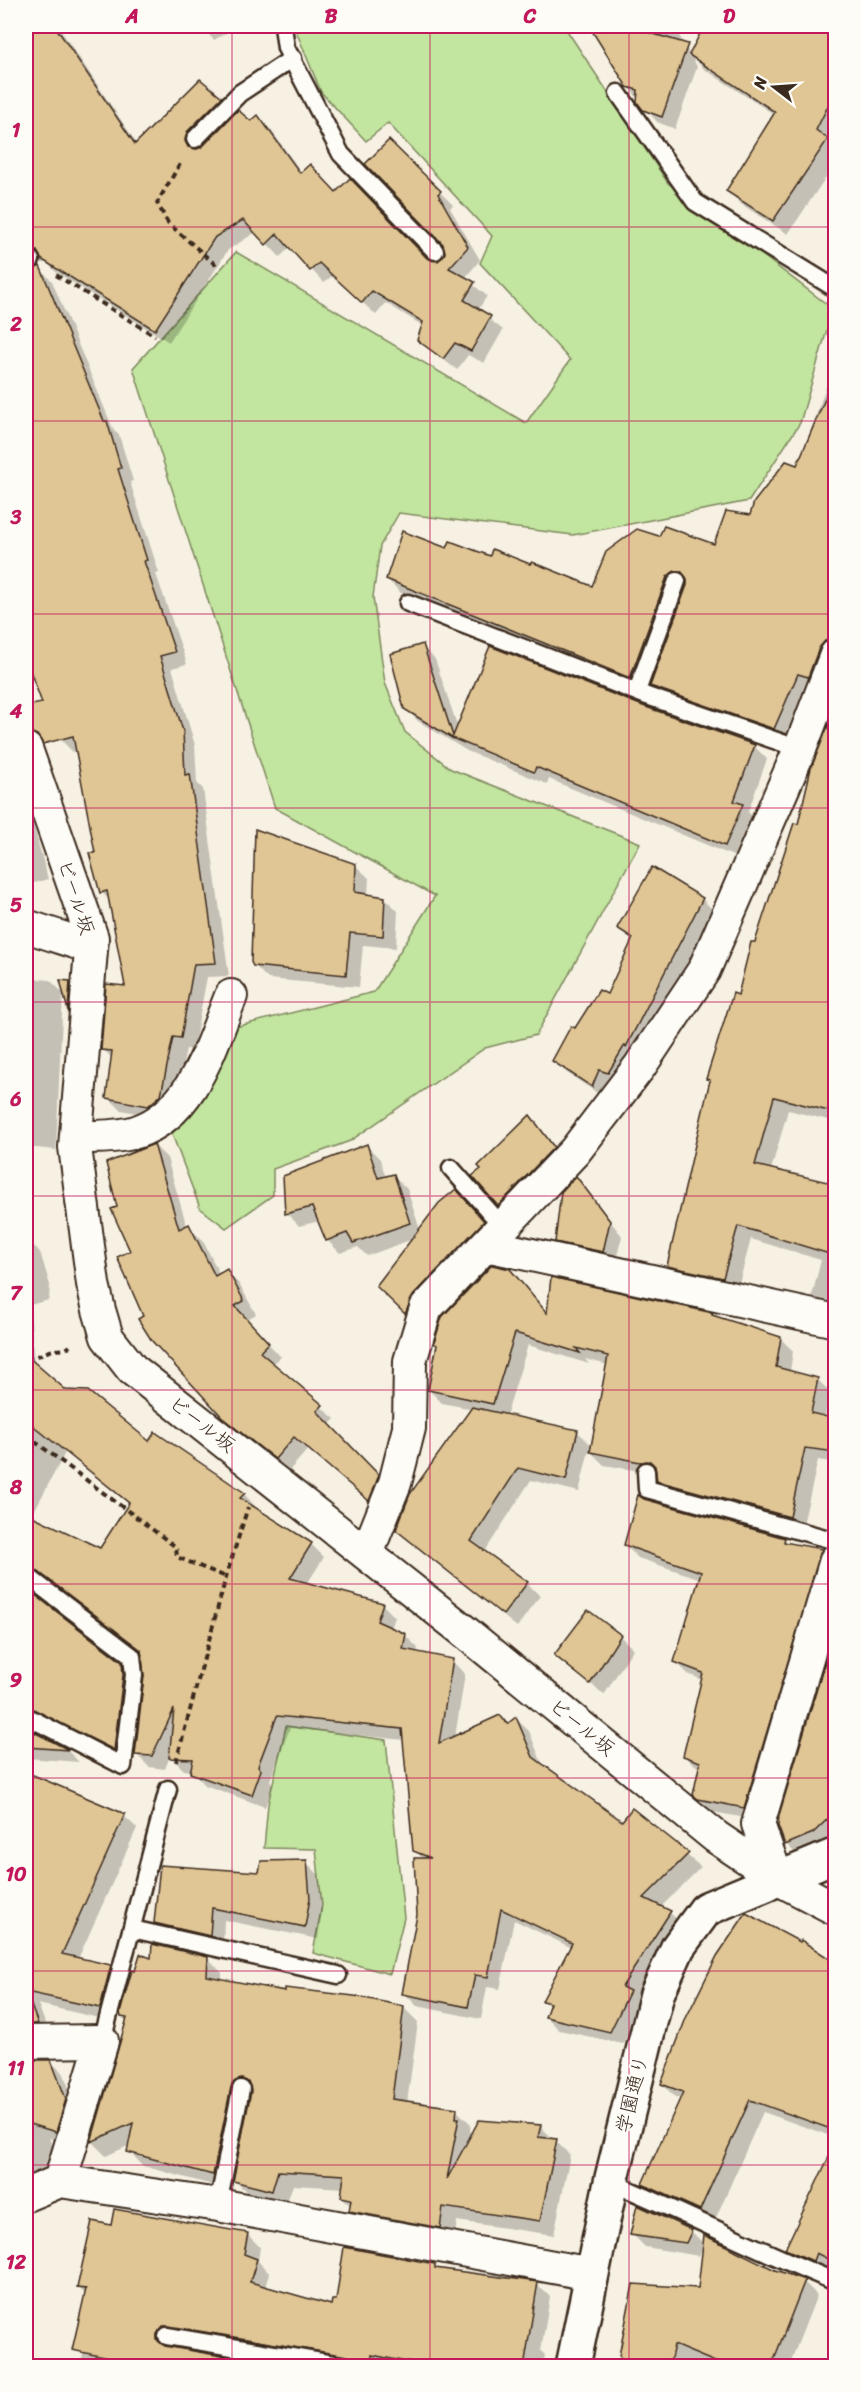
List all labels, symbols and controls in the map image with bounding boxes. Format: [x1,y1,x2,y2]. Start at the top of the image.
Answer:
text: A [124,0,139,34]
text: B [325,0,338,34]
text: C [523,0,537,34]
text: D [723,0,736,34]
north arrow [744,57,804,117]
text: N [744,72,776,93]
text: 1 [12,113,21,148]
text: 2 [9,307,22,342]
text: 3 [10,500,22,535]
text: 4 [9,694,23,729]
street label: ビール坂 [47,855,105,939]
text: 5 [10,888,22,923]
text: 6 [9,1082,22,1117]
text: 7 [10,1276,23,1311]
street label: ビール坂 [161,1386,243,1462]
text: 8 [9,1470,23,1505]
text: 9 [10,1663,22,1698]
street label: ビール坂 [541,1689,623,1765]
text: 10 [5,1857,27,1892]
text: 11 [7,2051,25,2086]
street label: 学園通り [605,2051,659,2137]
text: 12 [6,2245,27,2280]

